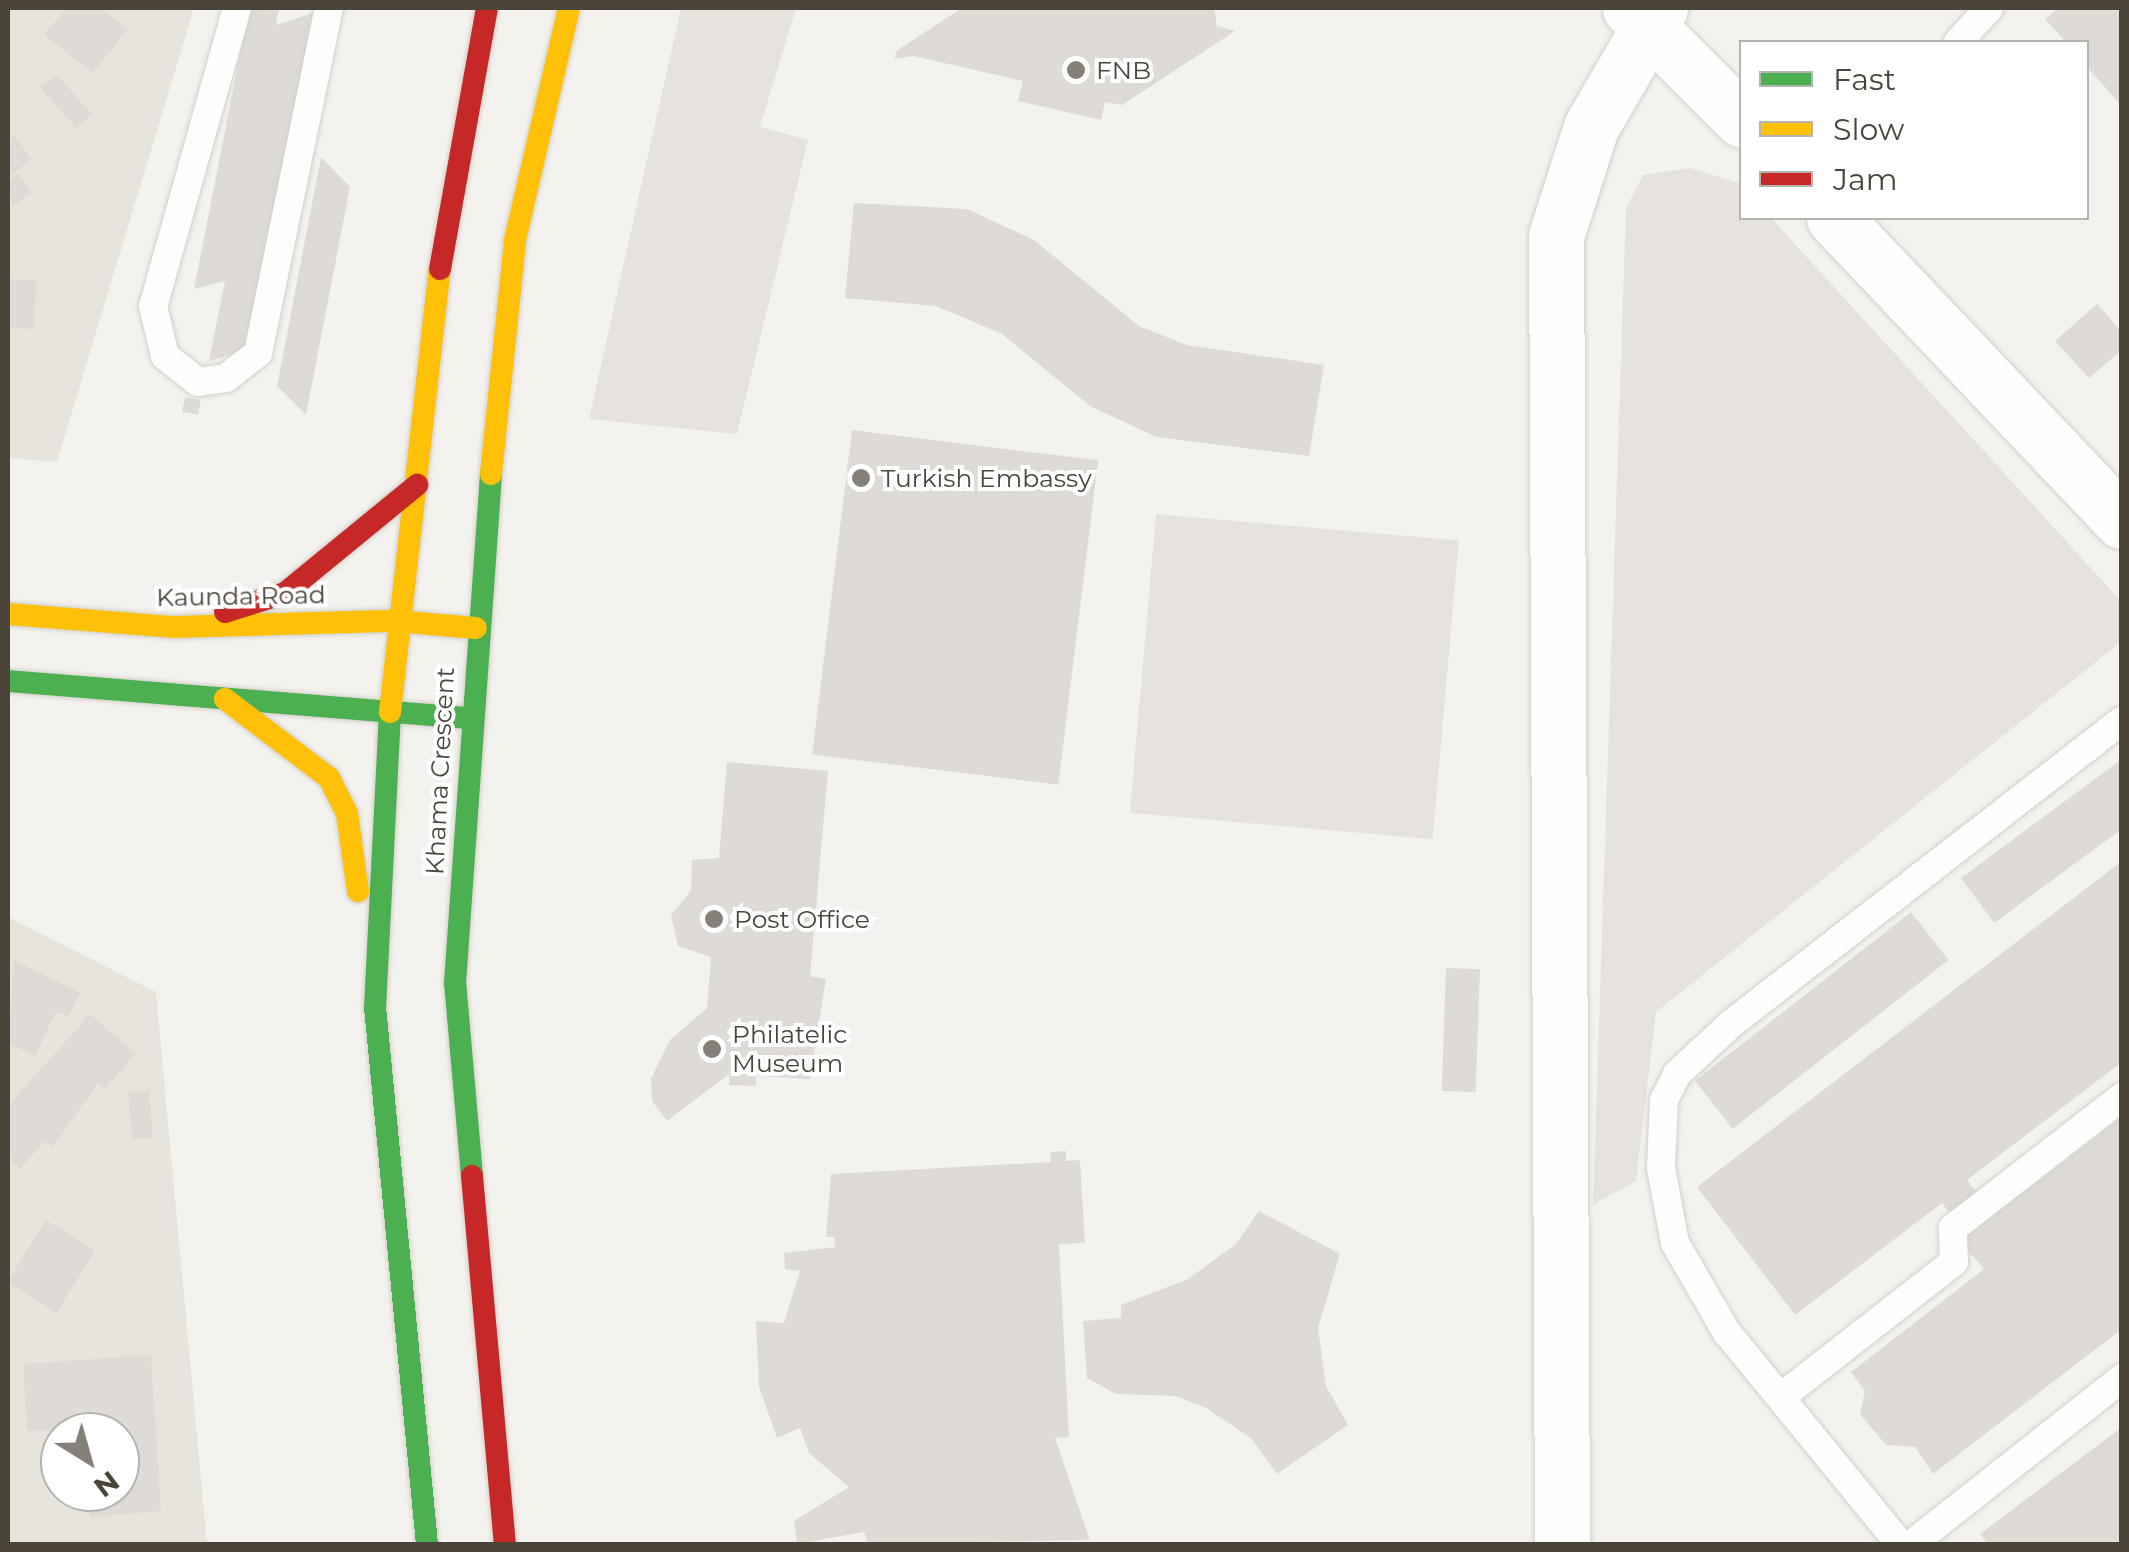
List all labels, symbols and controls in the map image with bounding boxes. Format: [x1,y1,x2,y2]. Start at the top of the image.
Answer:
legend [1739,40,2089,220]
place label: FNB [1096,55,1151,85]
marker: FNB [1065,59,1087,81]
text: Fast [1833,61,1896,98]
text: Slow [1833,111,1904,148]
text: Jam [1833,161,1898,198]
place label: Turkish Embassy [881,463,1092,493]
marker: Turkish Embassy [850,467,872,489]
street label: Kaunda Road [156,580,326,612]
street label: Khama Crescent [420,666,460,876]
place label: Post Office [734,904,870,934]
marker: Post Office [703,908,725,930]
place label: Philatelic Museum [732,1020,847,1079]
marker: Philatelic Museum [701,1038,723,1060]
north arrow [40,1412,140,1512]
text: N [88,1464,126,1505]

